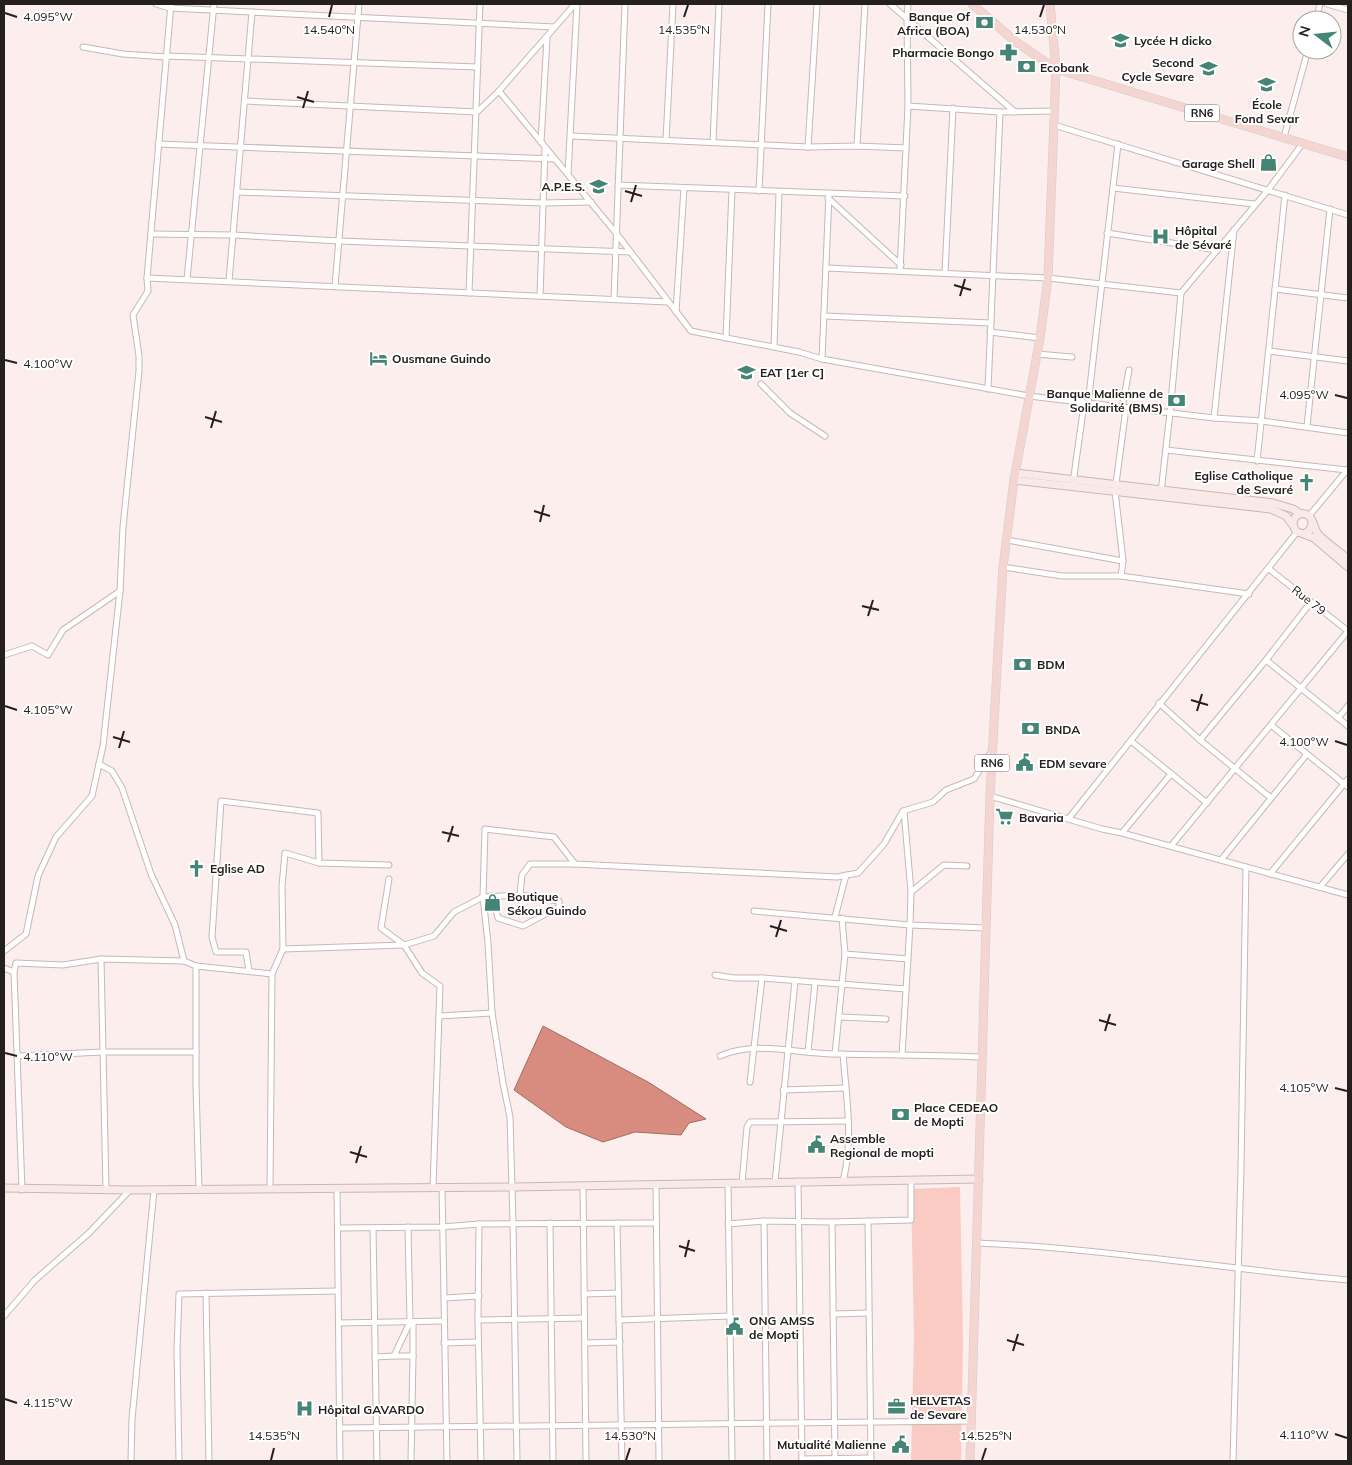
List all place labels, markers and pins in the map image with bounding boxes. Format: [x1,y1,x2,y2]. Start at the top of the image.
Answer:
place label: Banque Of Africa (BOA) [897,9,971,38]
bank icon: Banque Of Africa (BOA) [974,13,994,33]
school or university icon: Lycée H dicko [1110,30,1130,50]
place label: Lycée H dicko [1134,33,1212,48]
pharmacy icon: Pharmacie Bongo [998,42,1018,62]
place label: Pharmacie Bongo [892,45,994,60]
place label: Second Cycle Sevare [1121,55,1194,84]
bank icon: Ecobank [1016,57,1036,77]
school or university icon: Second Cycle Sevare [1198,59,1218,79]
place label: Ecobank [1040,60,1089,75]
school or university icon: École Fond Sevar [1257,75,1277,95]
place label: École Fond Sevar [1235,97,1300,126]
shop icon: Garage Shell [1259,153,1279,173]
place label: Garage Shell [1181,156,1255,171]
school or university icon: A.P.E.S. [589,176,609,196]
place label: A.P.E.S. [541,179,585,194]
place label: Hôpital de Sévaré [1175,223,1232,252]
hospital icon: Hôpital de Sévaré [1151,227,1171,247]
hotel icon: Ousmane Guindo [368,348,388,368]
place label: Ousmane Guindo [392,351,491,366]
school or university icon: EAT [1er C] [736,362,756,382]
place label: EAT [1er C] [760,365,824,380]
place label: Banque Malienne de Solidarité (BMS) [1047,386,1163,415]
bank icon: Banque Malienne de Solidarité (BMS) [1167,390,1187,410]
place label: Eglise Catholique de Sevaré [1195,468,1293,497]
church icon: Eglise Catholique de Sevaré [1297,472,1317,492]
bank icon: BDM [1013,654,1033,674]
place label: BDM [1037,657,1065,672]
bank icon: BNDA [1021,719,1041,739]
place label: BNDA [1045,722,1080,737]
public building icon: EDM sevare [1015,753,1035,773]
place label: EDM sevare [1039,756,1107,771]
supermarket icon: Bavaria [995,807,1015,827]
place label: Bavaria [1019,810,1064,825]
church icon: Eglise AD [186,858,206,878]
place label: Eglise AD [210,861,265,876]
place label: Boutique Sékou Guindo [507,889,586,918]
shop icon: Boutique Sékou Guindo [483,893,503,913]
place label: Place CEDEAO de Mopti [914,1100,998,1129]
bank icon: Place CEDEAO de Mopti [890,1104,910,1124]
place label: Assemble Regional de mopti [830,1131,934,1160]
public building icon: Assemble Regional de mopti [806,1135,826,1155]
place label: ONG AMSS de Mopti [749,1313,815,1342]
public building icon: ONG AMSS de Mopti [725,1317,745,1337]
place label: HELVETAS de Sevare [910,1393,971,1422]
office icon: HELVETAS de Sevare [886,1397,906,1417]
hospital icon: Hôpital GAVARDO [294,1399,314,1419]
place label: Hôpital GAVARDO [318,1402,424,1417]
public building icon: Mutualité Malienne [890,1434,910,1454]
place label: Mutualité Malienne [777,1437,886,1452]

